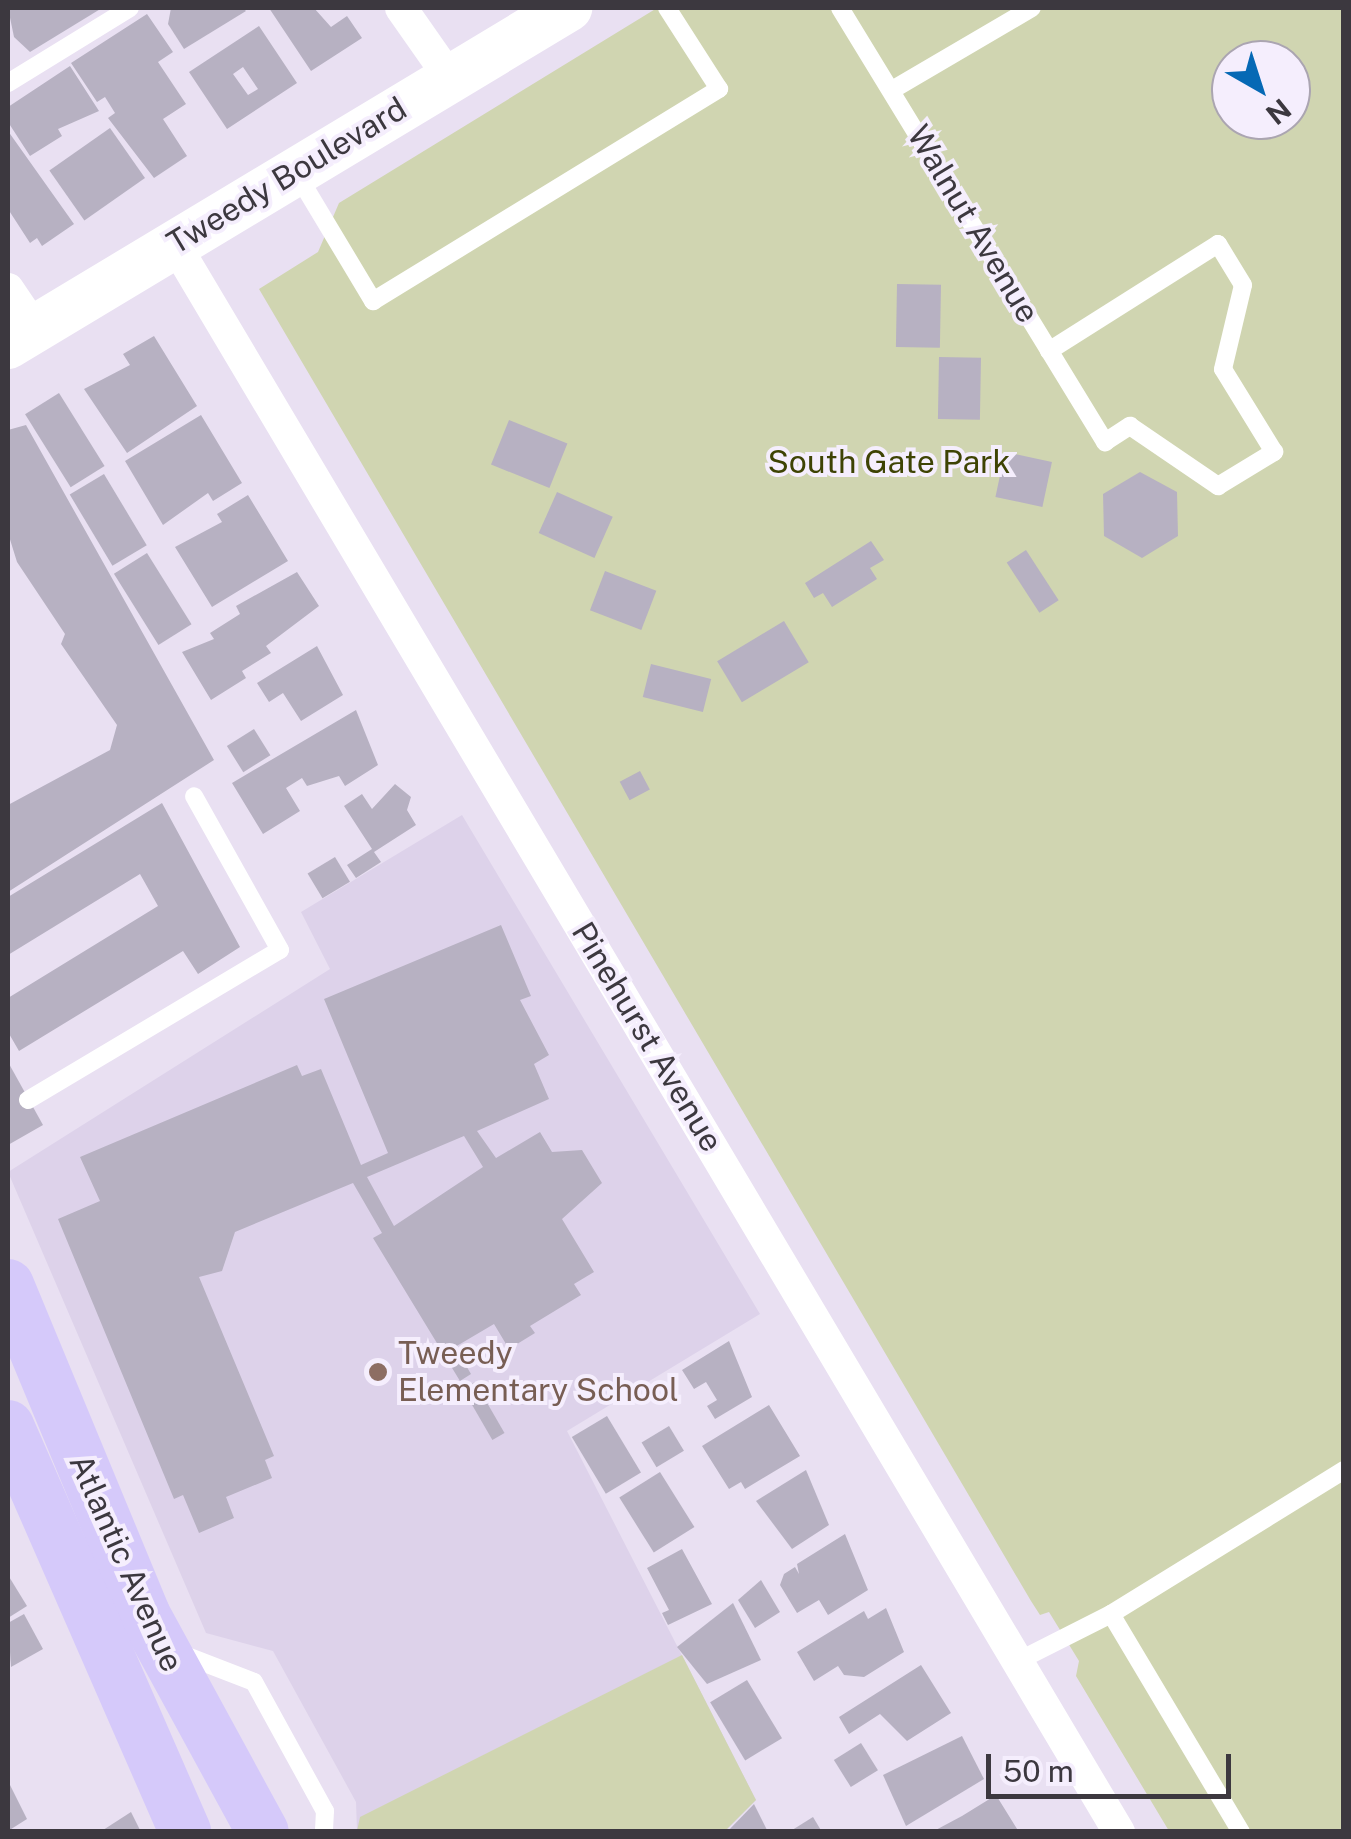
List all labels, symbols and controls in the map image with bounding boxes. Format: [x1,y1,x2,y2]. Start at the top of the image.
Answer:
north arrow [1211,40,1311,140]
street label: Tweedy Boulevard [160,89,414,263]
text: N [1260,92,1298,132]
street label: Walnut Avenue [899,118,1047,330]
park label: South Gate Park [767,443,1011,481]
street label: Pinehurst Avenue [563,915,731,1159]
place label: Tweedy Elementary School [398,1335,679,1410]
marker: Tweedy Elementary School [367,1361,389,1383]
street label: Atlantic Avenue [61,1448,191,1678]
scale bar [991,1734,1236,1796]
text: 50 m [1003,1753,1074,1789]

